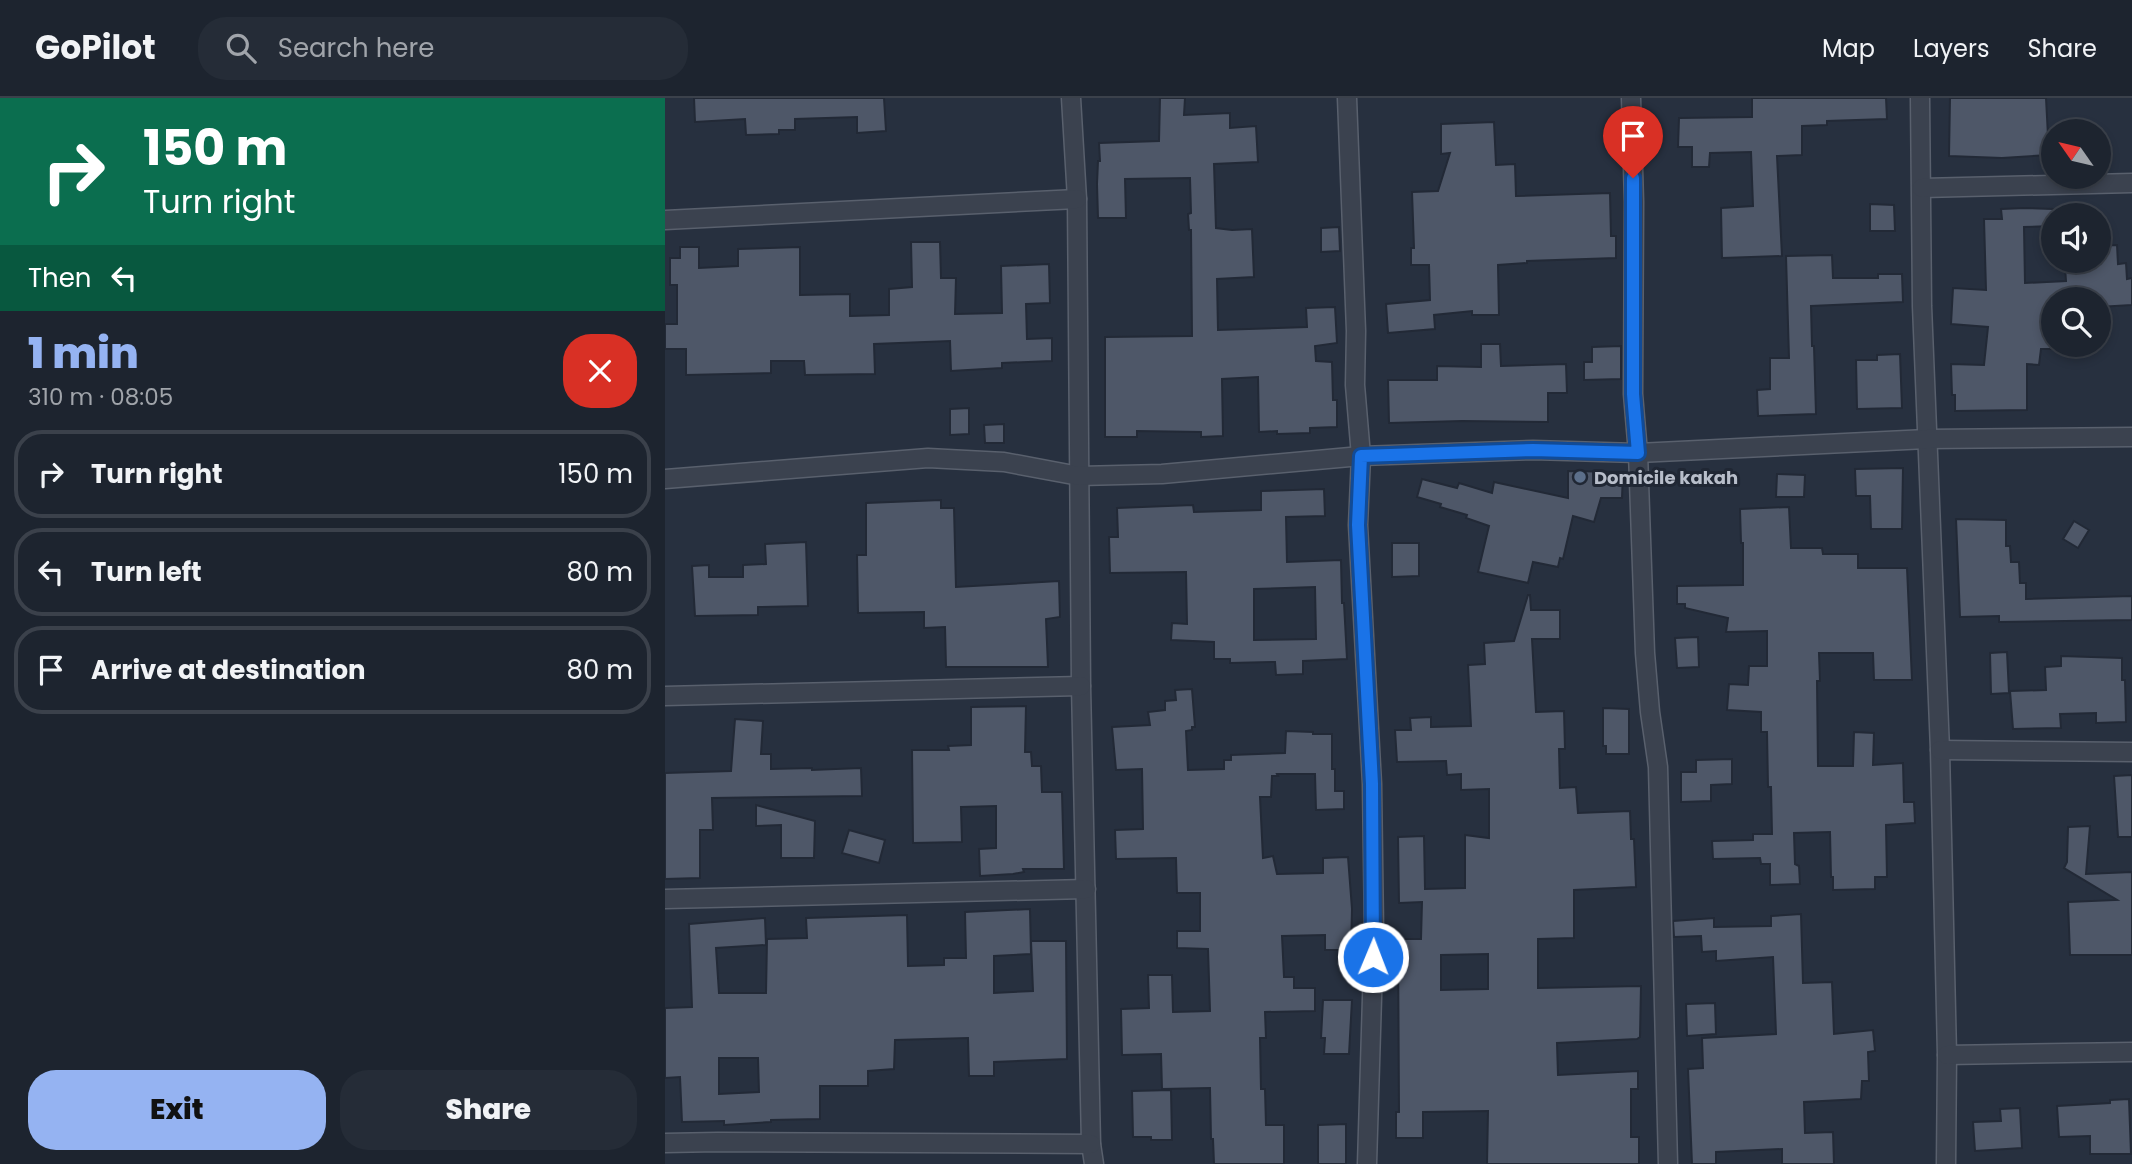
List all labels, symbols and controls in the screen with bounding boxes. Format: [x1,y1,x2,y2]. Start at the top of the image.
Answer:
search box [198,17,688,80]
text: GoPilot [35,24,156,71]
icon: search [222,29,260,67]
text: Search here [278,30,434,66]
text: Map [1822,32,1875,65]
text: Layers [1913,32,1989,65]
text: Share [2027,32,2097,65]
pin [1603,106,1663,178]
text: 150 m [143,114,288,182]
icon: arrive [1614,117,1652,155]
north arrow [2041,119,2111,189]
map controls [2041,119,2111,357]
icon: right [28,126,119,217]
text: Turn right [143,179,295,224]
button: sound [2041,203,2111,273]
icon: left [105,259,143,297]
text: Then [28,260,91,296]
button: search [2041,287,2111,357]
text: 1 min [28,324,139,383]
button: close [563,334,637,408]
text: 310 m · 08:05 [28,381,173,413]
icon: right [32,455,70,493]
text: Turn right [91,456,223,492]
text: 150 m [558,456,633,492]
place label: Domicile kakah [1594,465,1738,490]
marker: Domicile kakah [1572,469,1588,485]
icon: left [32,553,70,591]
text: Turn left [91,554,202,590]
text: 80 m [567,554,633,590]
icon: arrive [32,651,70,689]
text: Arrive at destination [91,652,366,688]
text: 80 m [567,652,633,688]
position arrow [1336,920,1410,994]
button: Exit [28,1070,326,1150]
button: Share [340,1070,637,1150]

